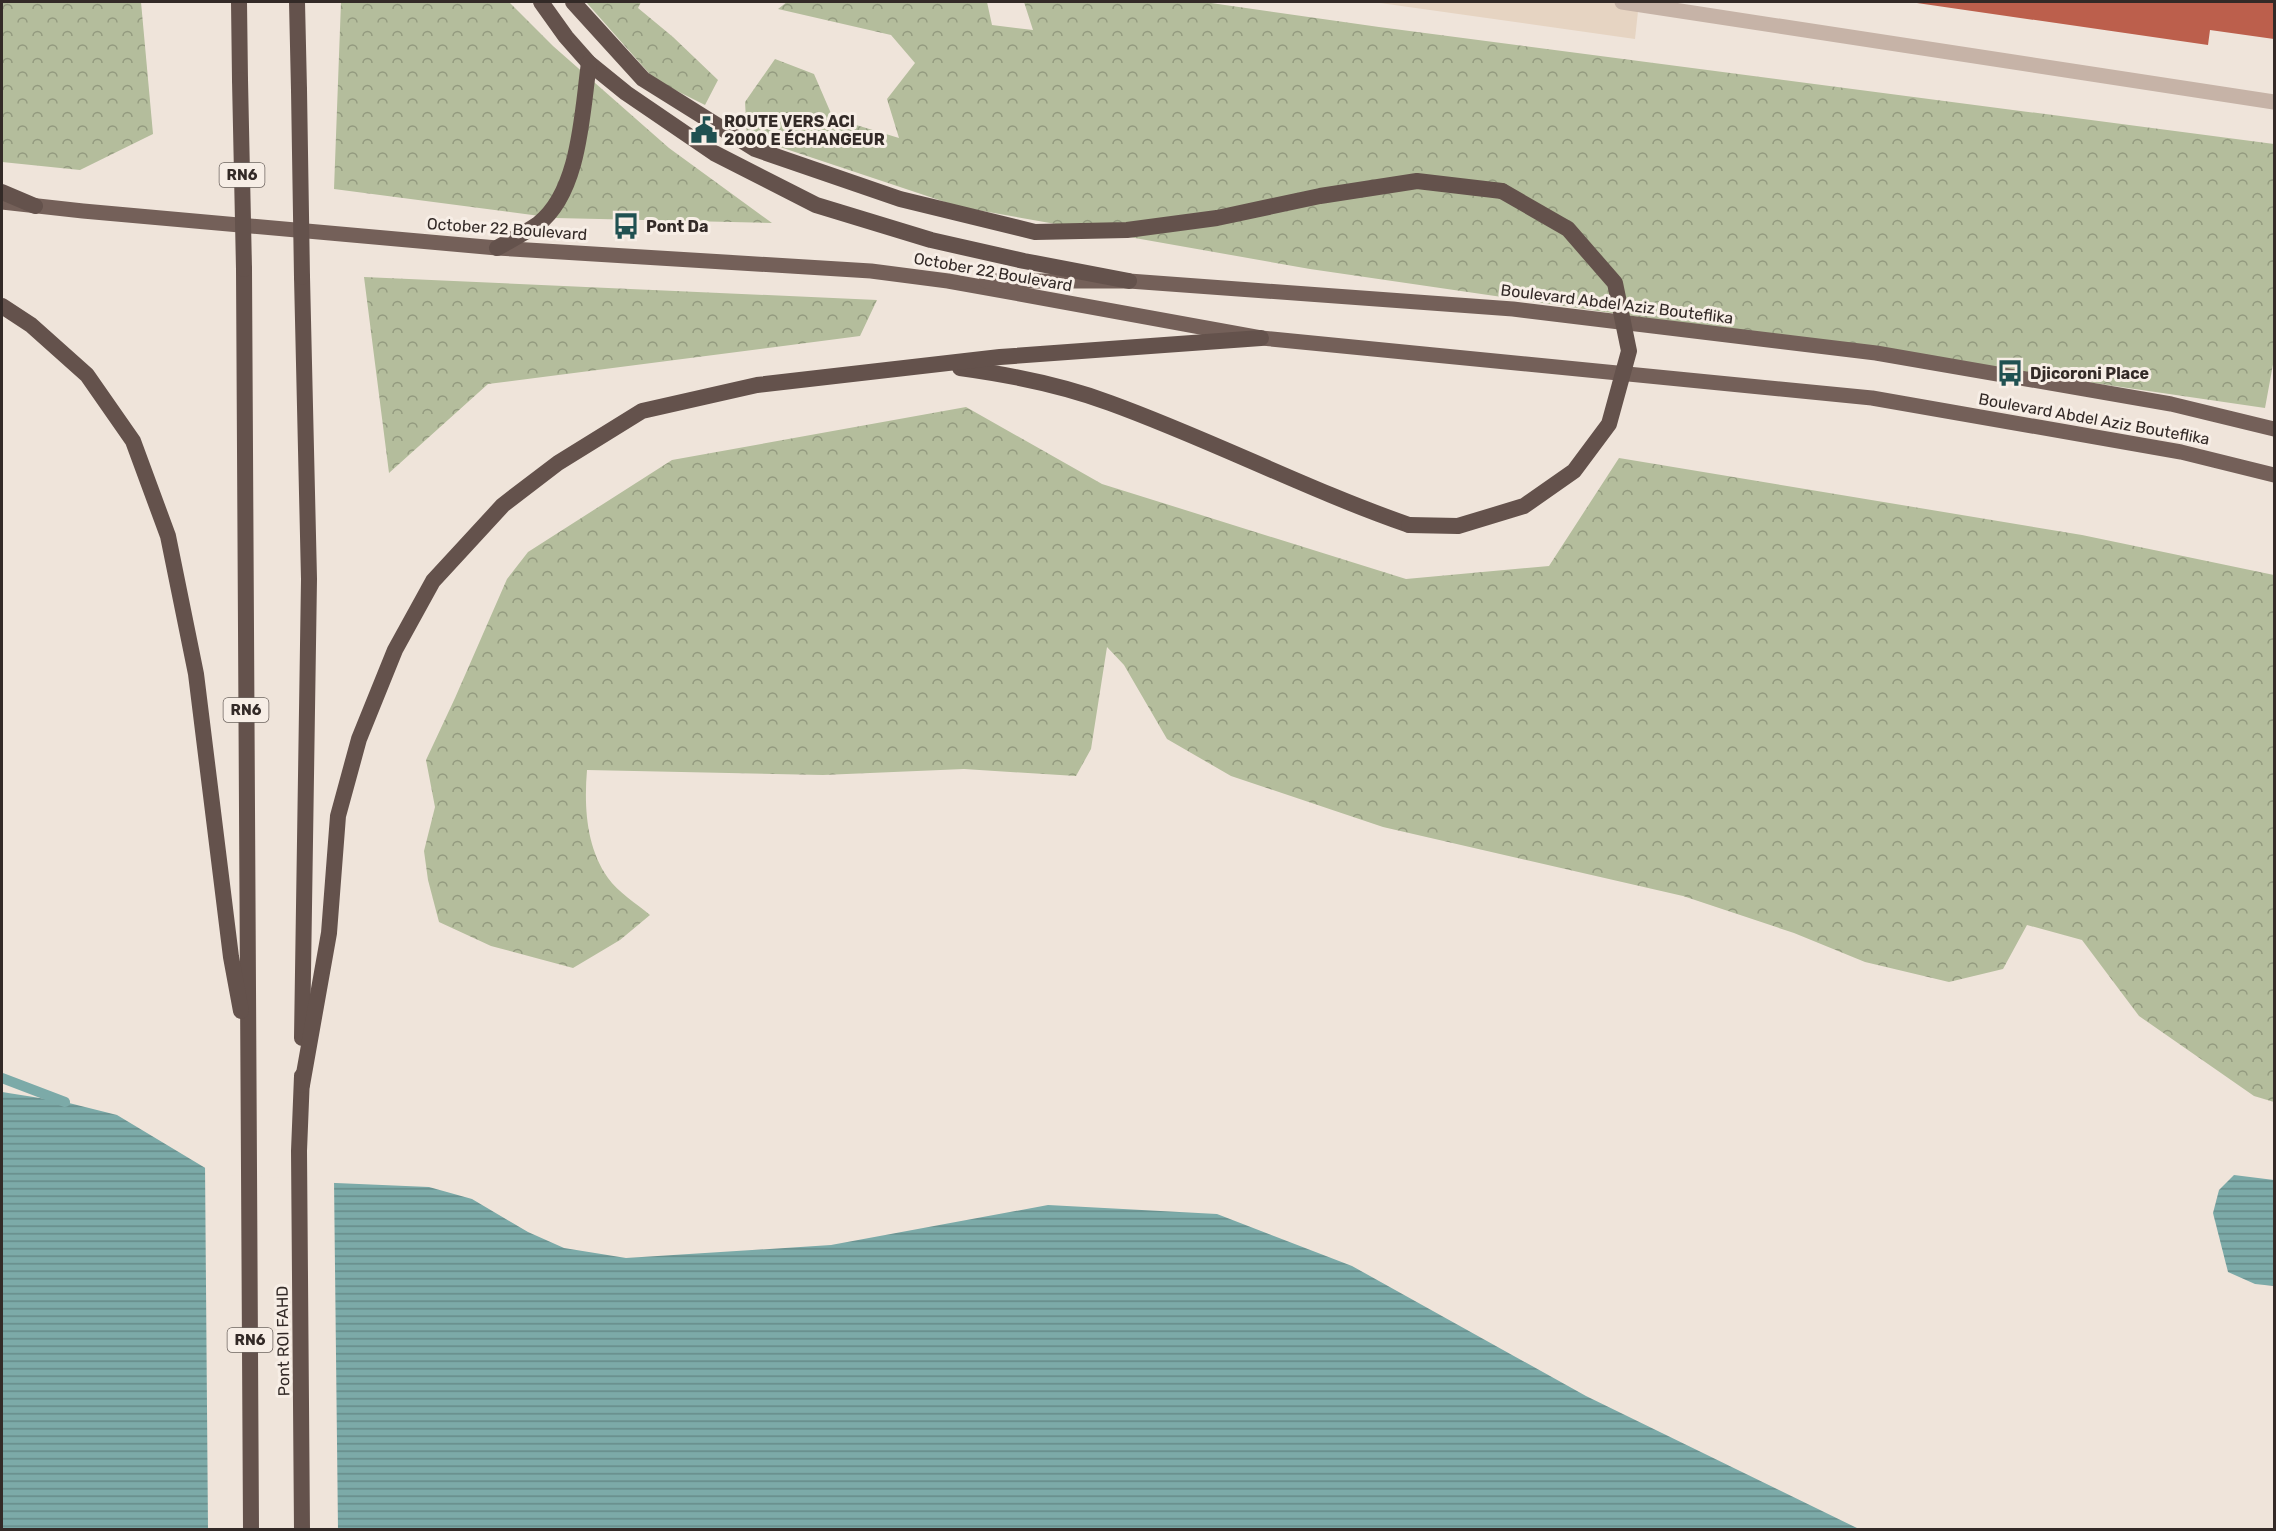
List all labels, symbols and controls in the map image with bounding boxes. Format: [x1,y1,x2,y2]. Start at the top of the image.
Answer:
place label: ROUTE VERS ACI 2000 E ÉCHANGEUR [724,112,885,149]
public building icon: ROUTE VERS ACI 2000 E ÉCHANGEUR [689,115,719,145]
road number: RN6 [220,163,264,187]
bus stop icon: Pont Da [611,211,641,241]
street label: October 22 Boulevard [426,214,588,244]
place label: Pont Da [646,217,708,236]
street label: October 22 Boulevard [912,249,1074,295]
street label: Boulevard Abdel Aziz Bouteflika [1500,280,1734,328]
bus stop icon: Djicoroni Place [1995,358,2025,388]
place label: Djicoroni Place [2030,364,2149,383]
street label: Boulevard Abdel Aziz Bouteflika [1977,389,2211,449]
road number: RN6 [224,698,268,722]
street label: Pont ROI FAHD [273,1286,293,1396]
road number: RN6 [228,1328,272,1352]

